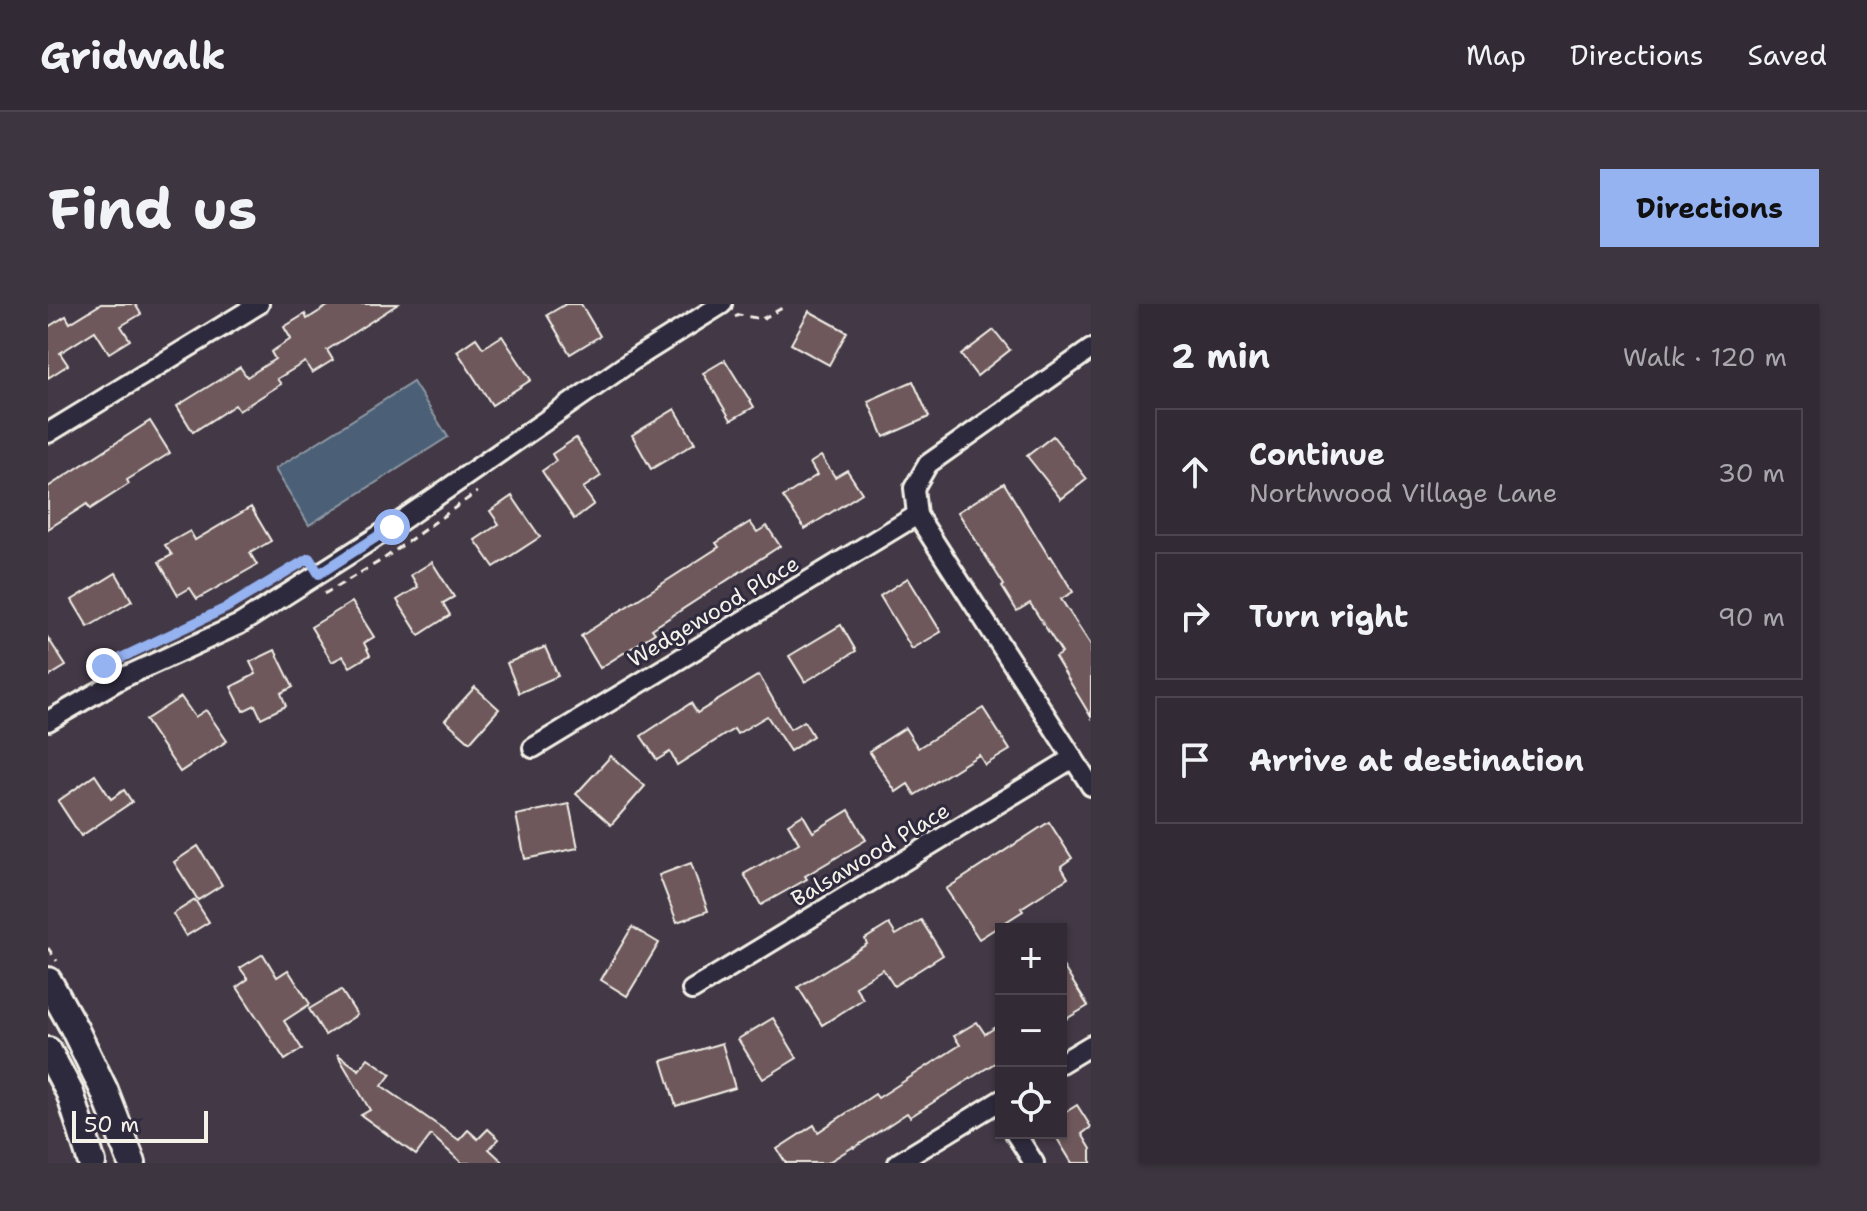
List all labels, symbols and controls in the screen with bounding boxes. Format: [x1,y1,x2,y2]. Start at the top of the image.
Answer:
text: Gridwalk [40,30,226,81]
text: Map [1466,36,1526,74]
text: Directions [1570,36,1704,74]
text: Saved [1748,36,1827,74]
button: Directions [1600,169,1819,247]
text: Find us [48,171,257,246]
text: 2 min [1171,333,1270,379]
text: Walk · 120 m [1623,339,1787,374]
text: Continue [1249,434,1385,475]
icon: ahead [1173,450,1217,494]
text: 30 m [1718,455,1785,490]
text: Northwood Village Lane [1249,475,1557,510]
route start [374,509,410,545]
street label: Wedgewood Place [622,549,804,674]
icon: right [1173,594,1217,638]
text: Turn right [1249,596,1408,637]
text: 90 m [1718,599,1785,634]
route end [86,648,122,684]
icon: arrive [1173,738,1217,782]
text: Arrive at destination [1249,740,1584,781]
street label: Balsawood Place [786,796,955,913]
map controls [995,923,1067,1139]
button: + [995,923,1067,995]
button: − [995,995,1067,1067]
button: locate [995,1067,1067,1139]
scale bar [72,1107,208,1143]
text: 50 m [84,1110,139,1139]

